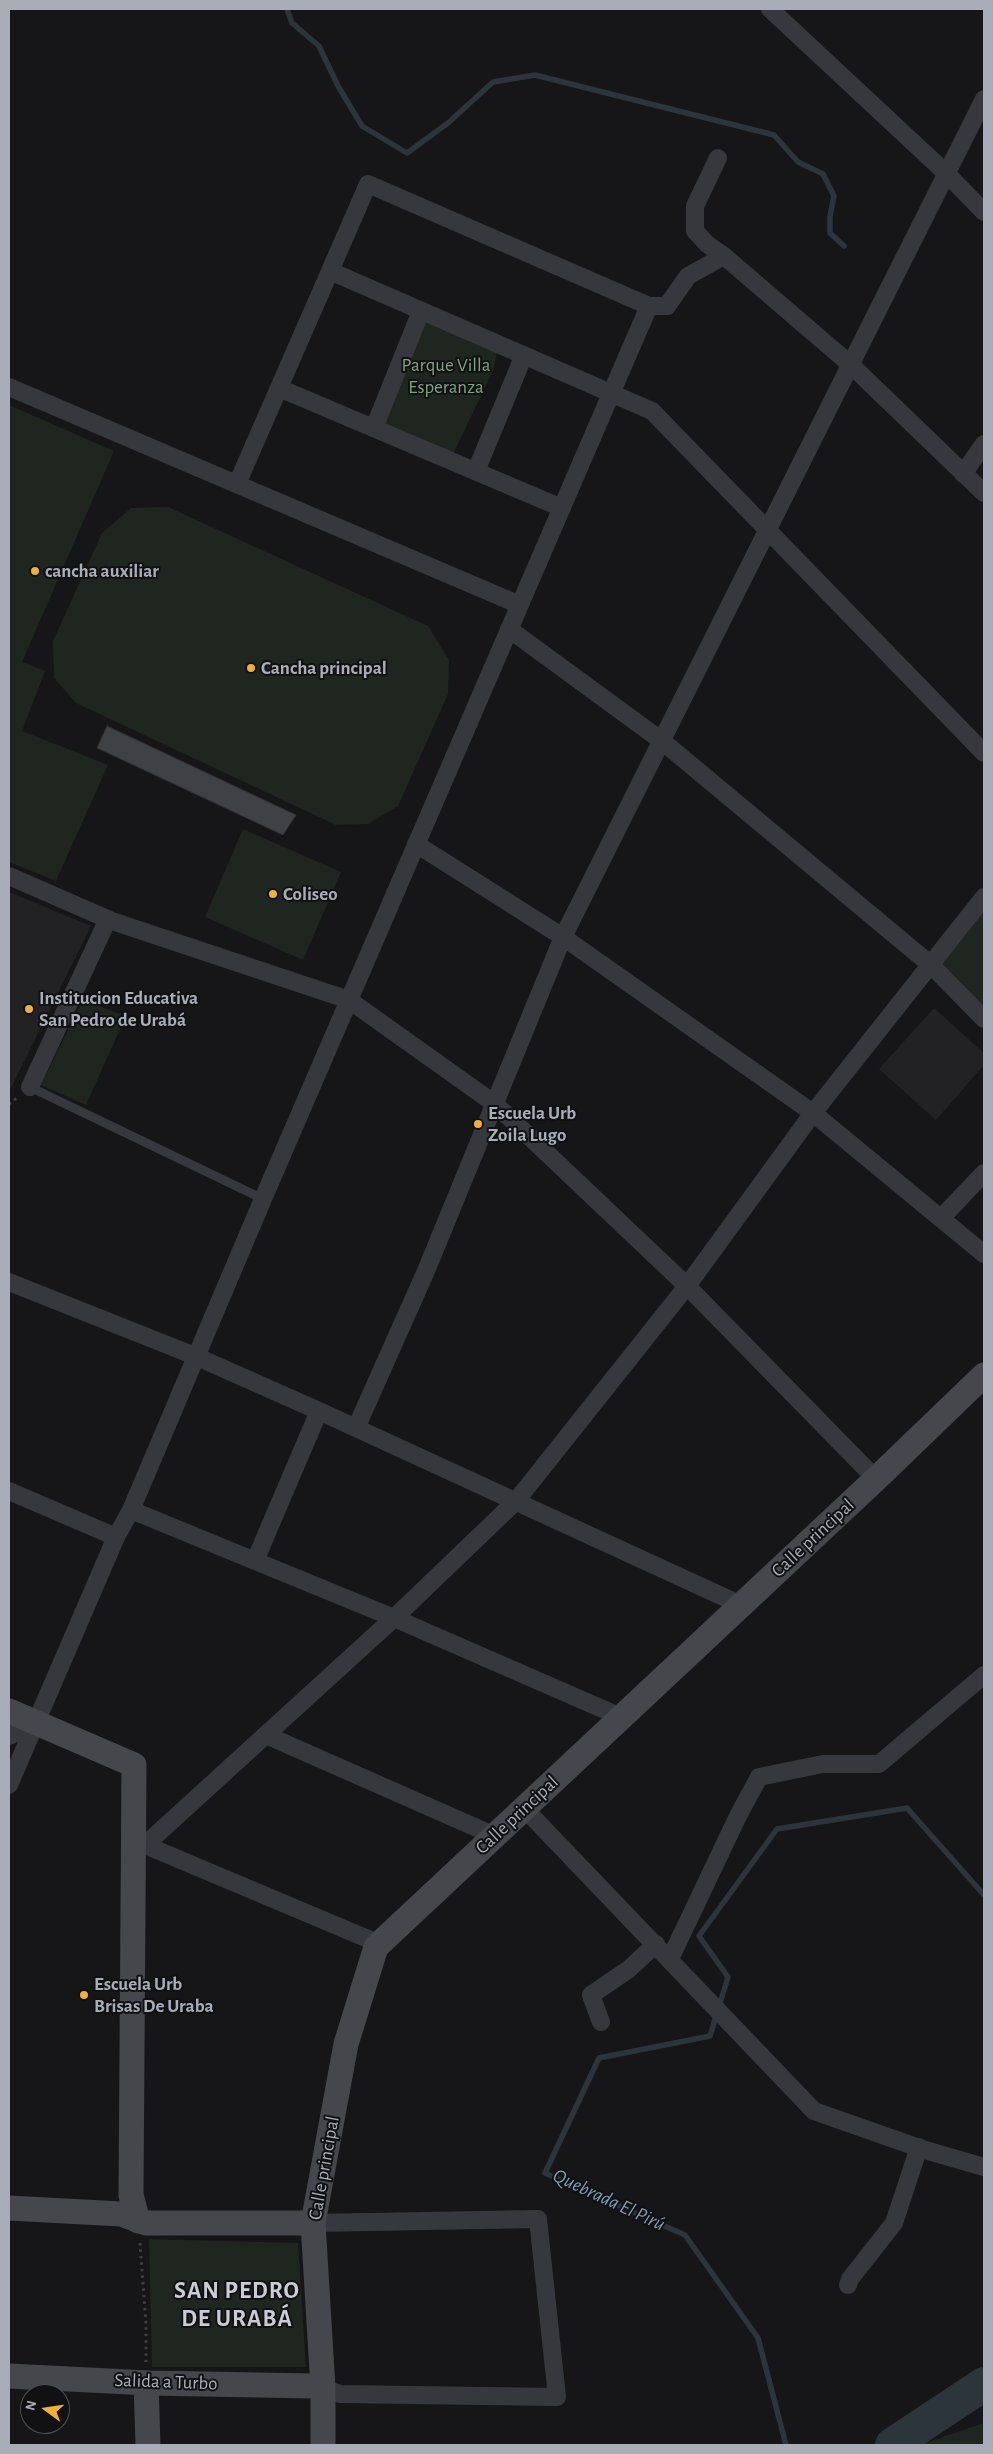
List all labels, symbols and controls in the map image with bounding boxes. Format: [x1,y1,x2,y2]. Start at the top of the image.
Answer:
park label: Parque Villa Esperanza [402,354,490,398]
place label: cancha auxiliar [45,560,159,582]
marker: cancha auxiliar [29,565,41,577]
place label: Cancha principal [261,657,387,679]
marker: Cancha principal [245,662,257,674]
place label: Coliseo [283,883,338,905]
marker: Coliseo [267,888,279,900]
place label: Institucion Educativa San Pedro de Urabá [39,987,198,1031]
marker: Institucion Educativa San Pedro de Urabá [23,1003,35,1015]
place label: Escuela Urb Zoila Lugo [488,1102,576,1146]
marker: Escuela Urb Zoila Lugo [472,1118,484,1130]
street label: Calle principal [767,1494,859,1582]
street label: Calle principal [471,1771,563,1859]
place label: Escuela Urb Brisas De Uraba [94,1973,214,2017]
marker: Escuela Urb Brisas De Uraba [78,1989,90,2001]
street label: Calle principal [304,2114,344,2222]
water label: Quebrada El Pirú [549,2164,669,2236]
district label: SAN PEDRO DE URABÁ [173,2277,301,2333]
street label: Salida a Turbo [114,2369,218,2395]
north arrow [20,2384,70,2434]
text: N [23,2399,39,2412]

